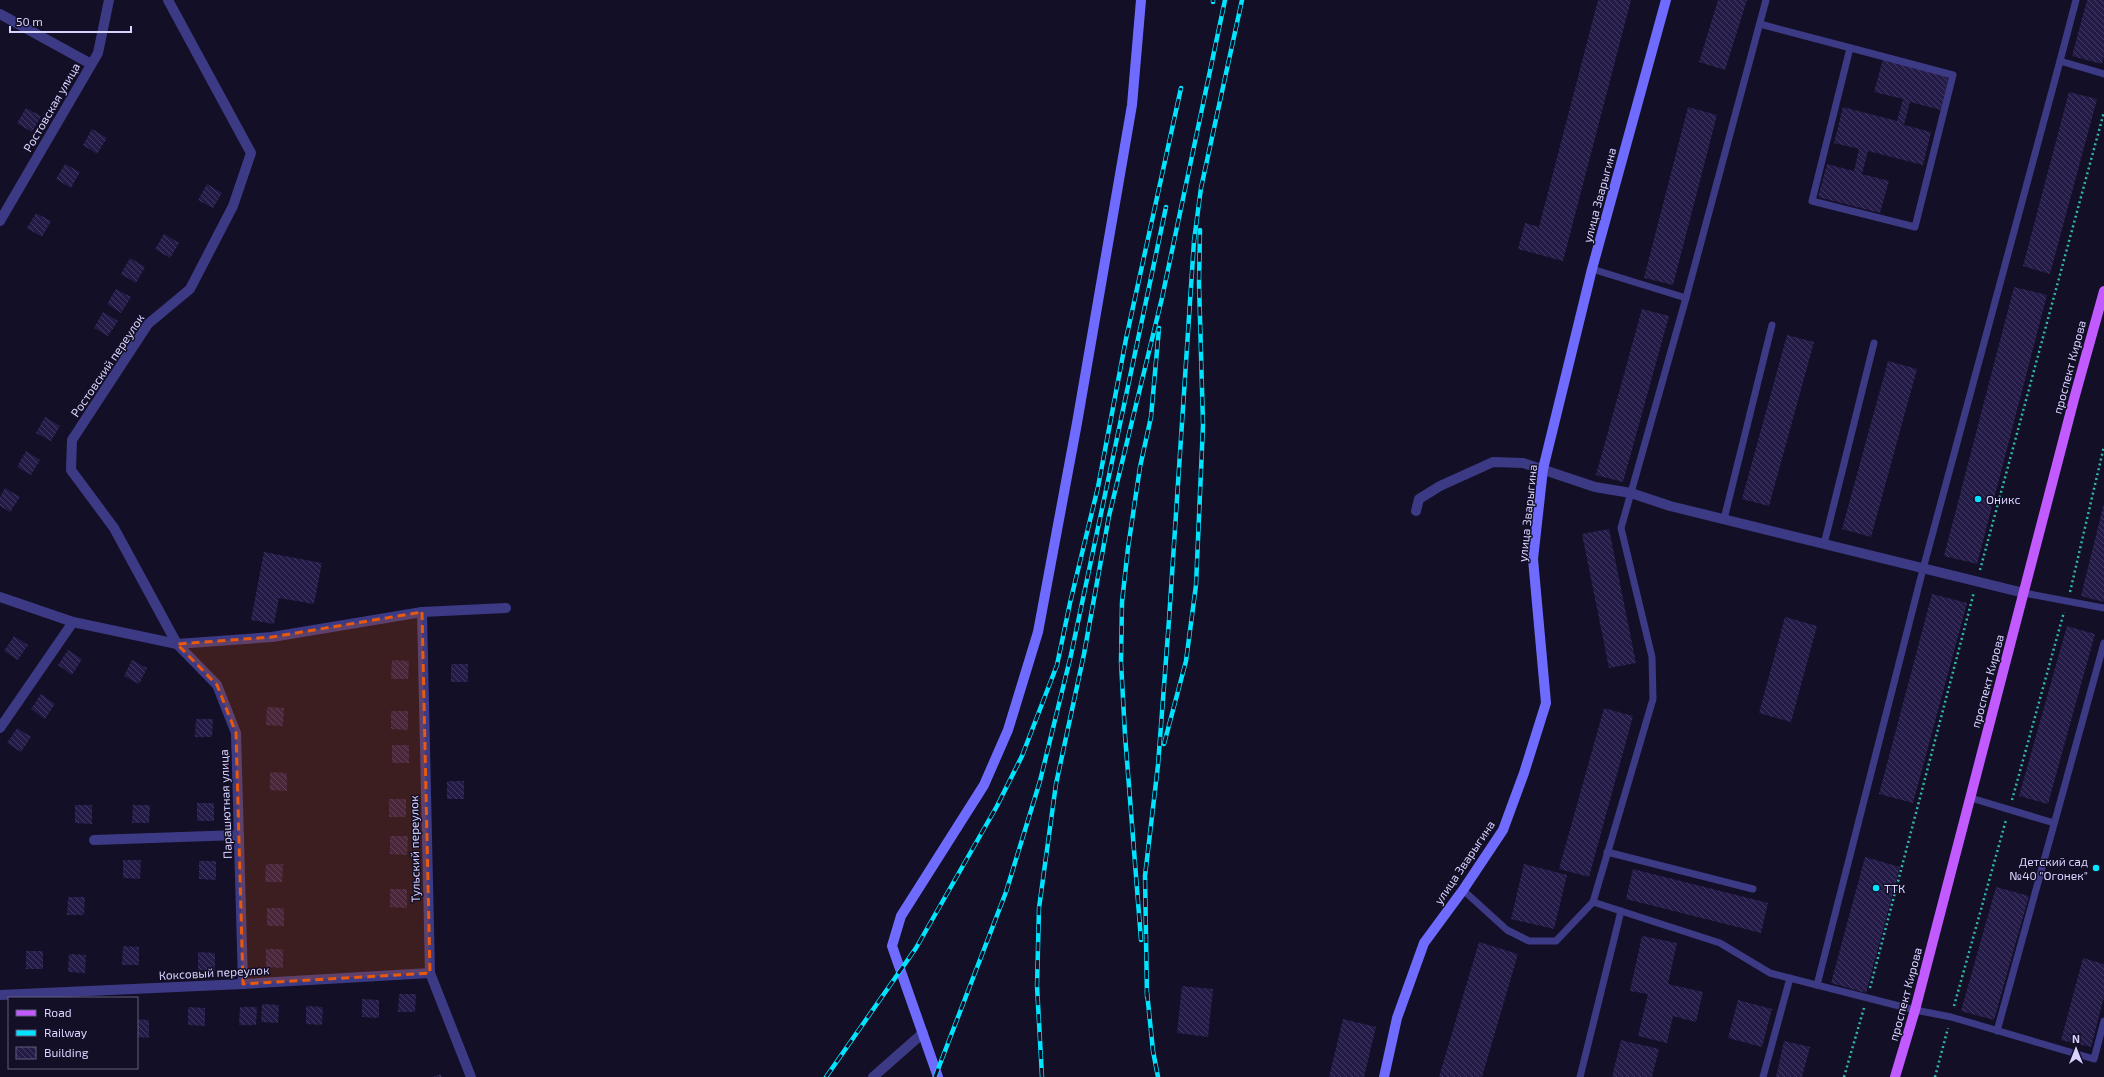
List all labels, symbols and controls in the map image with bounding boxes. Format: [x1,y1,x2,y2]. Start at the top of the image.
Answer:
scale bar [10,8,131,34]
text: 50 m [16,14,43,28]
street label: Ростовская улица [20,60,83,155]
street label: улица Зварыгина [1580,146,1619,244]
street label: Ростовский переулок [67,310,148,420]
street label: проспект Кирова [2050,319,2088,415]
street label: улица Зварыгина [1515,464,1540,563]
place label: Оникс [1986,492,2020,506]
marker: Оникс [1973,494,1983,504]
street label: проспект Кирова [1968,633,2006,729]
street label: Парашютная улица [216,749,235,859]
street label: Тульский переулок [406,795,423,903]
street label: улица Зварыгина [1431,817,1498,907]
place label: Детский сад №40 "Огонек" [2009,854,2088,882]
marker: Детский сад №40 "Огонек" [2091,863,2101,873]
place label: ТТК [1884,881,1905,895]
marker: ТТК [1871,883,1881,893]
street label: проспект Кирова [1886,946,1924,1042]
street label: Коксовый переулок [158,962,270,983]
legend [8,997,138,1069]
text: Road [44,1005,72,1019]
text: Railway [44,1025,88,1039]
north arrow [2056,1029,2096,1069]
text: N [2072,1032,2080,1045]
text: Building [44,1045,89,1059]

